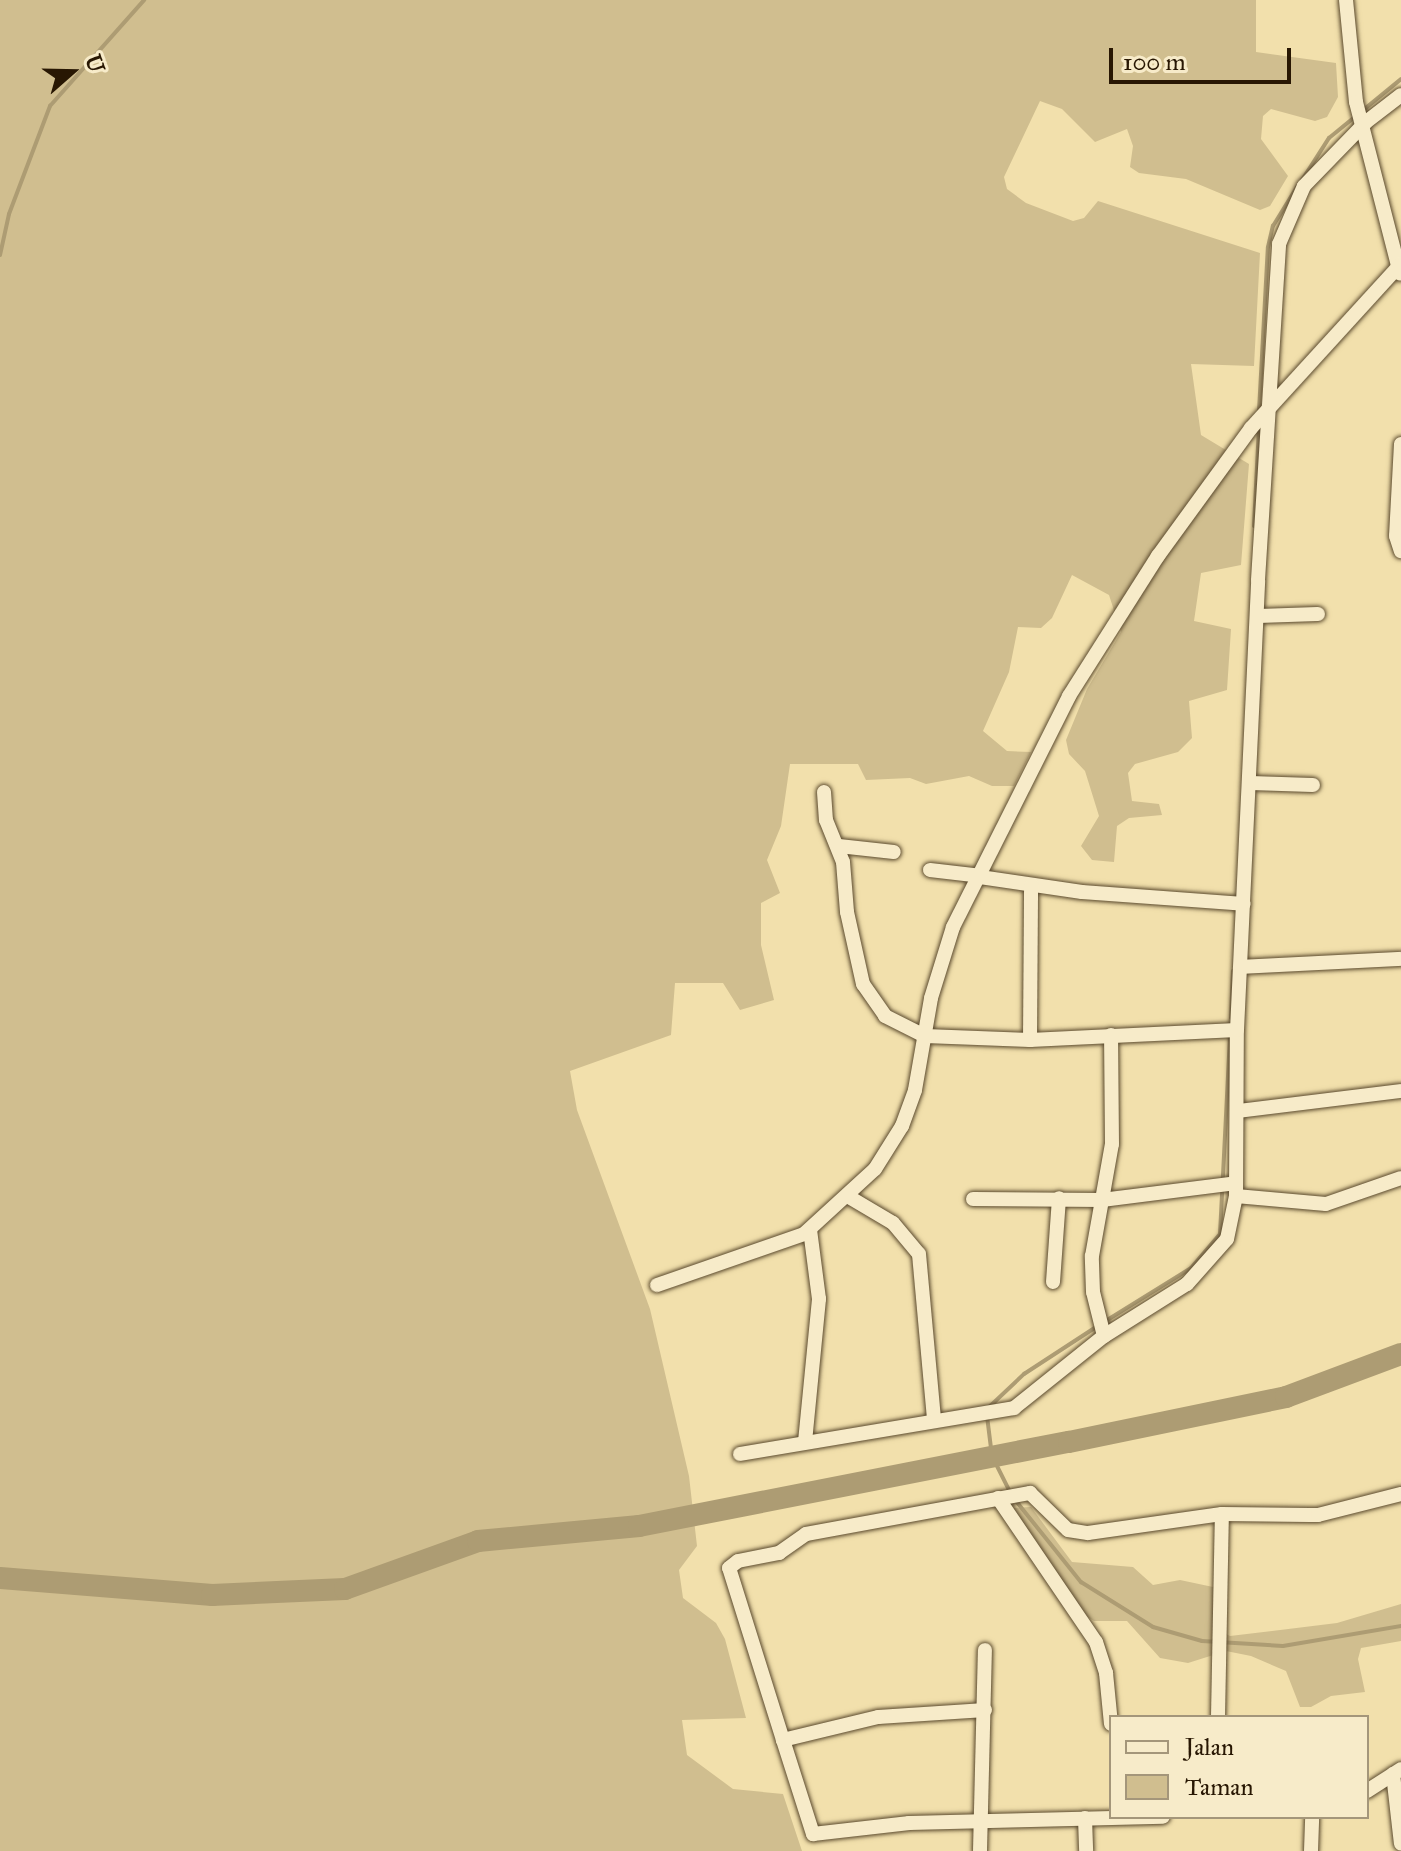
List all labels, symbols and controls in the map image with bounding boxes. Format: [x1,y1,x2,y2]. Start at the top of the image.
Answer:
north arrow [32,32,112,112]
scale bar [1113,32,1295,82]
text: 100 m [1123,47,1186,77]
text: U [79,51,111,76]
legend [1109,1715,1369,1819]
text: Jalan [1185,1732,1234,1762]
text: Taman [1185,1772,1253,1802]

